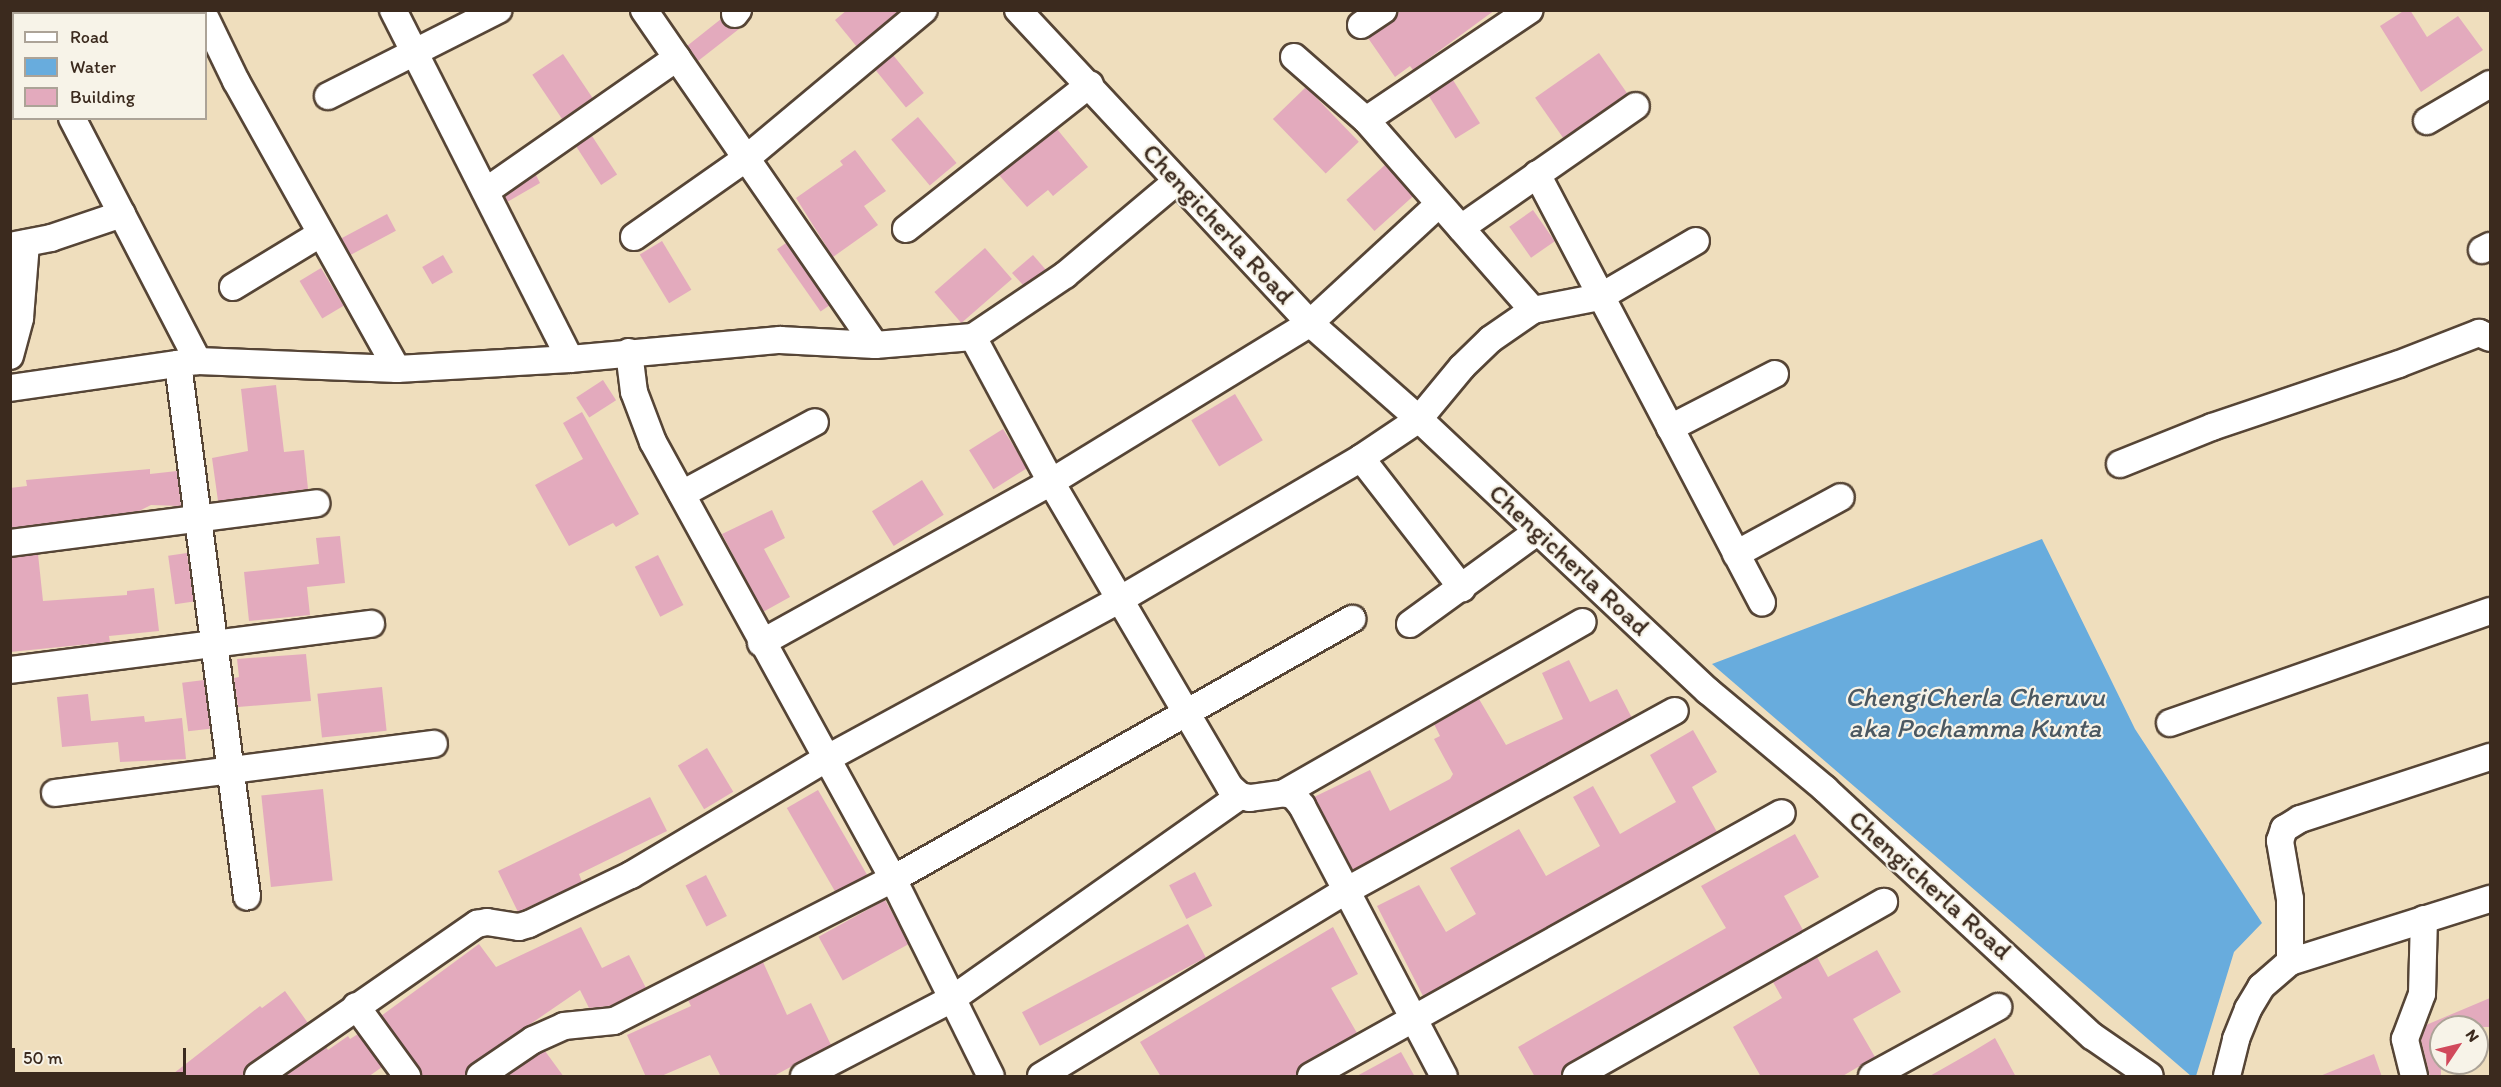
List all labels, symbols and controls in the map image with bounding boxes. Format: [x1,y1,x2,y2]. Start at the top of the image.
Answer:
legend [12,12,207,120]
text: Road [70,26,109,48]
text: Water [70,56,116,78]
text: Building [70,86,135,108]
street label: Chengicherla Road [1136,137,1300,311]
street label: Chengicherla Road [1482,478,1656,642]
water label: ChengiCherla Cheruvu aka Pochamma Kunta [1845,680,2105,743]
street label: Chengicherla Road [1842,804,2018,966]
north arrow [2429,1015,2489,1075]
text: N [2462,1026,2483,1045]
scale bar [15,1036,189,1074]
text: 50 m [23,1047,63,1069]

